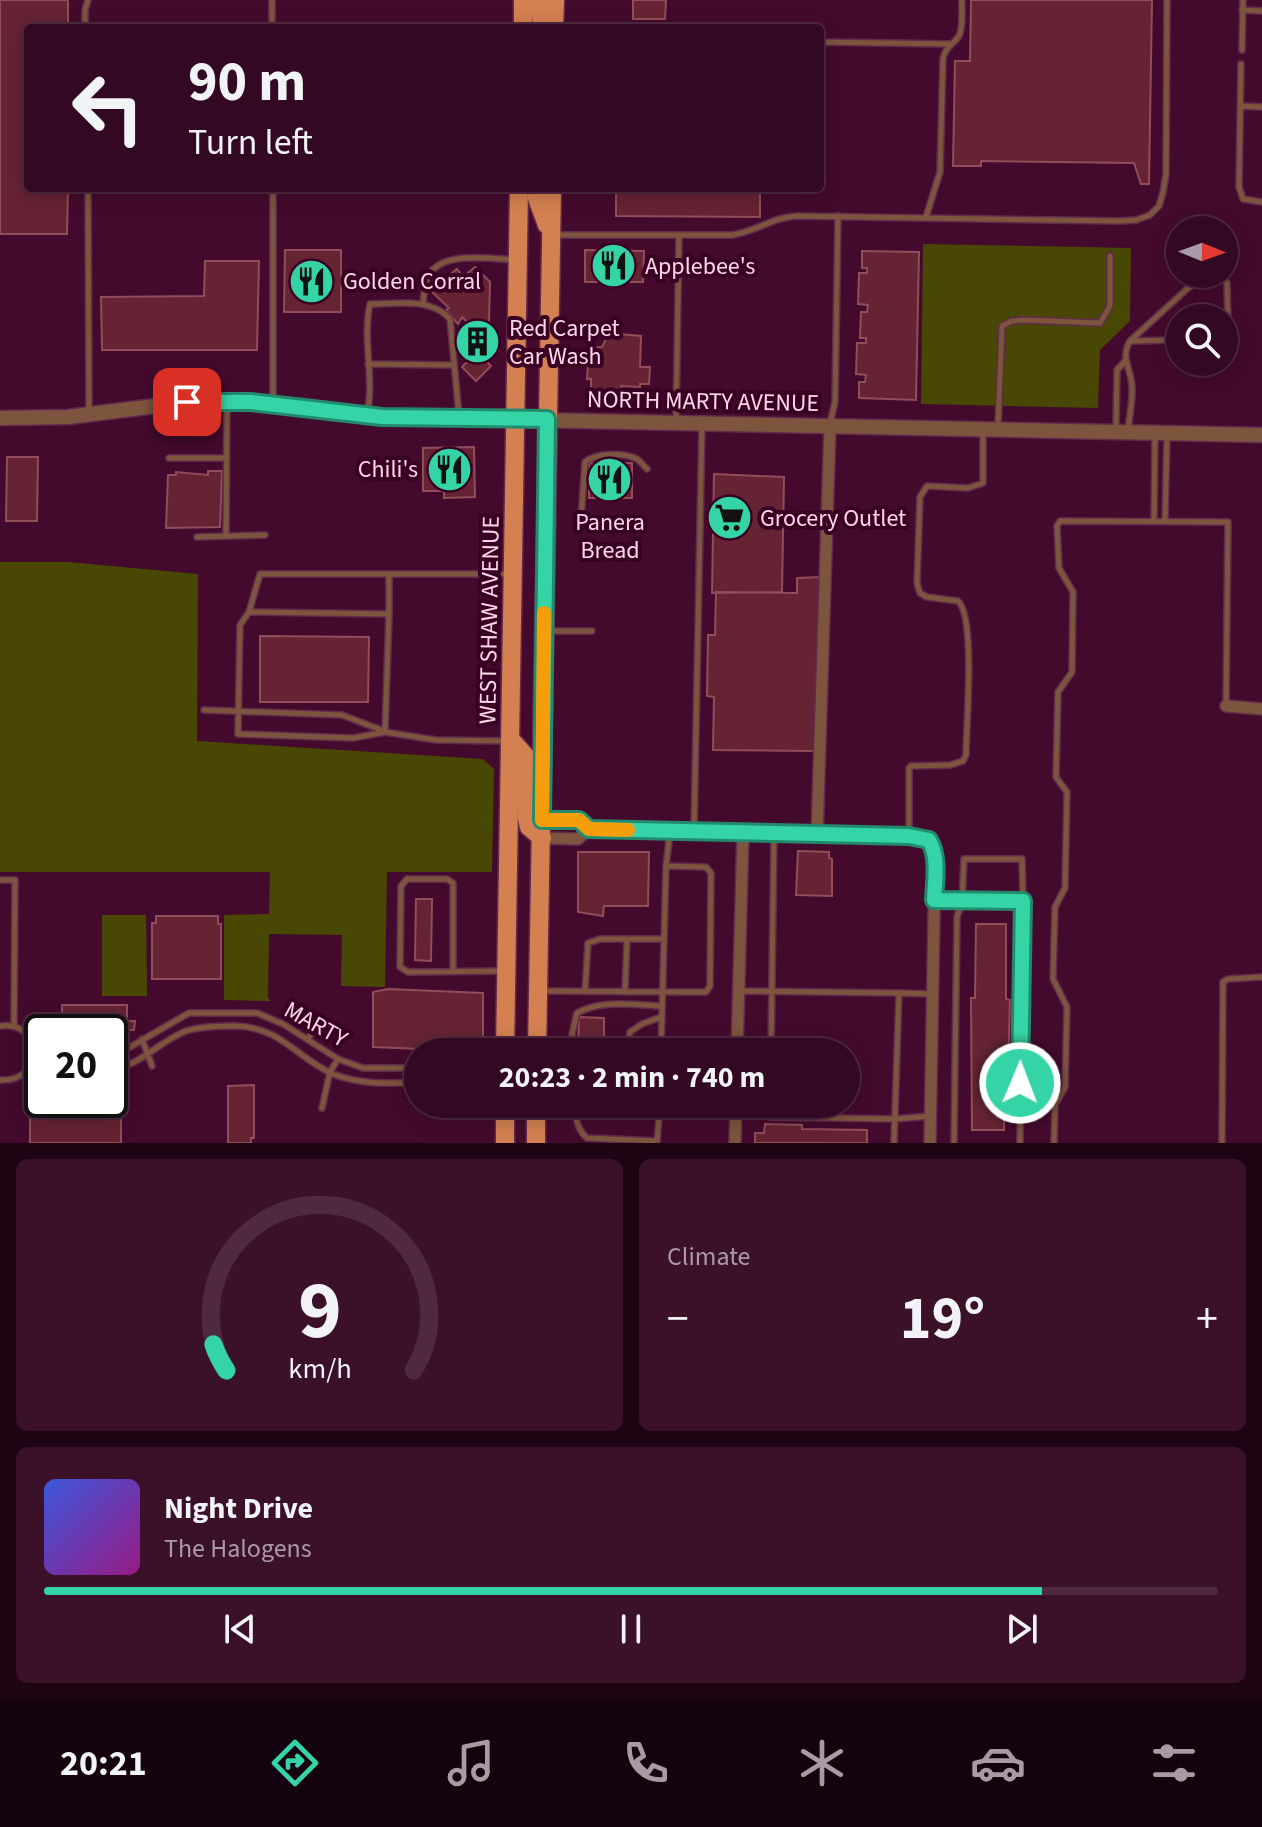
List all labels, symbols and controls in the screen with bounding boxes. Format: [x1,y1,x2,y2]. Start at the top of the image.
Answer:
text: 90 m [188,43,306,122]
icon: left [56,56,160,160]
text: Turn left [188,117,313,168]
north arrow [1166,216,1238,288]
map controls [1166,216,1238,376]
restaurant icon: Applebee's [590,242,638,290]
place label: Applebee's [645,249,755,284]
restaurant icon: Golden Corral [288,257,336,305]
place label: Golden Corral [343,264,481,299]
button: search [1166,304,1238,376]
place label: Red Carpet Car Wash [509,311,620,374]
building icon: Red Carpet Car Wash [454,318,502,366]
pin [153,368,221,436]
icon: arrive [165,380,209,424]
street label: NORTH MARTY AVENUE [587,382,819,421]
restaurant icon: Chili's [425,445,473,493]
place label: Chili's [358,452,418,487]
restaurant icon: Panera Bread [586,456,634,504]
supermarket icon: Grocery Outlet [705,494,753,542]
place label: Grocery Outlet [760,501,906,536]
place label: Panera Bread [575,505,645,568]
street label: WEST SHAW AVENUE [470,516,509,724]
street label: MARTY [278,993,354,1056]
speed limit sign: 20 [24,1014,128,1118]
position arrow [978,1041,1062,1125]
text: 20:23 · 2 min · 740 m [499,1056,765,1099]
text: Climate [667,1238,751,1275]
text: 9 [298,1252,341,1370]
text: 19° [900,1277,985,1362]
text: − [667,1288,689,1351]
text: + [1196,1288,1218,1351]
text: km/h [288,1349,351,1389]
text: Night Drive [164,1487,313,1530]
text: The Halogens [164,1530,312,1567]
icon: previous [218,1607,262,1651]
icon: pause [609,1607,653,1651]
icon: next [1000,1607,1044,1651]
icon: directions [267,1735,323,1791]
icon: music [443,1735,499,1791]
icon: phone [618,1735,674,1791]
icon: climate [794,1735,850,1791]
icon: car [970,1735,1026,1791]
icon: filters [1146,1735,1202,1791]
text: 20:21 [60,1738,147,1789]

